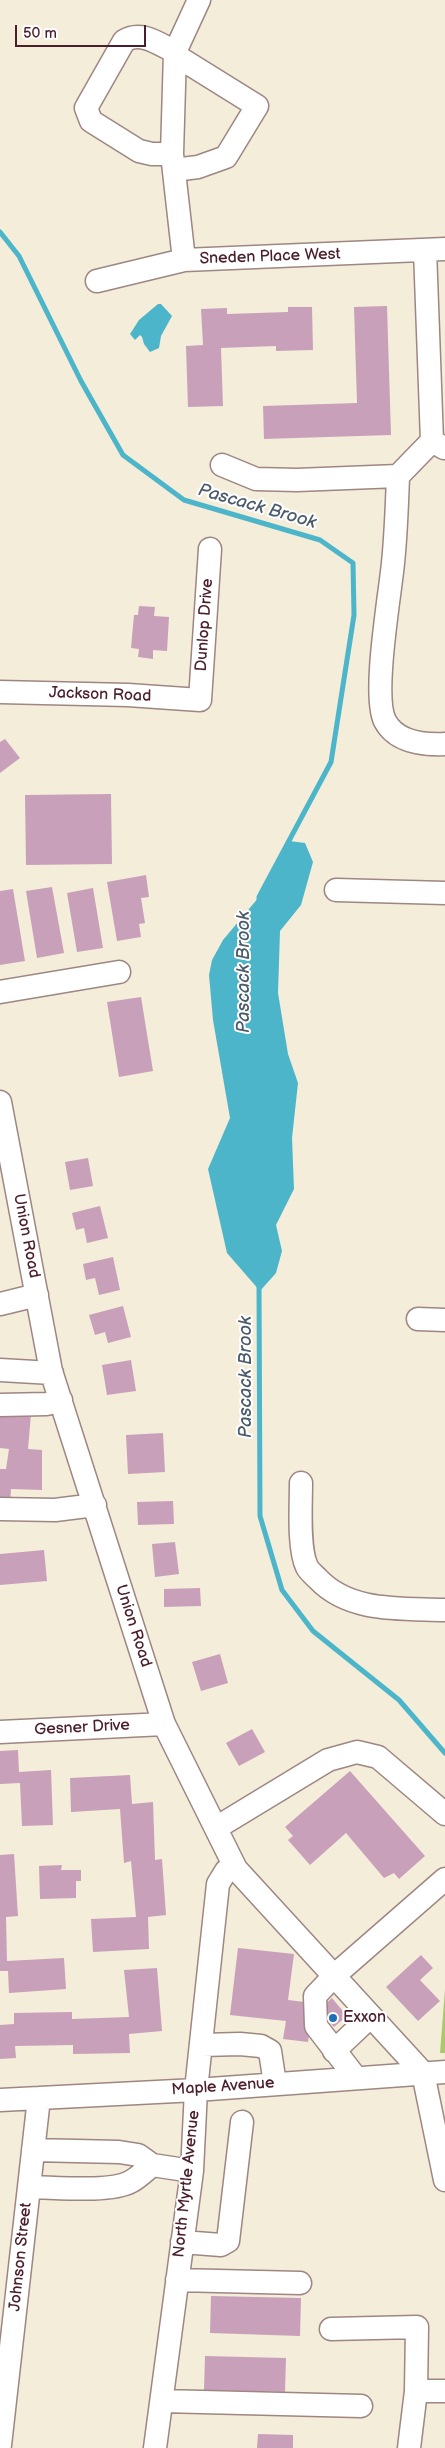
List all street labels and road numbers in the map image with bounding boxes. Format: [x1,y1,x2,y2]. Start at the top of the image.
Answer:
street label: Sneden Place West [199,245,341,269]
street label: Dunlop Drive [192,578,218,672]
street label: Jackson Road [48,684,152,706]
street label: Union Road [8,1192,44,1280]
street label: Union Road [111,1582,155,1670]
street label: Gesner Drive [34,1716,130,1740]
street label: Maple Avenue [171,2074,275,2100]
street label: North Myrtle Avenue [170,2109,204,2259]
street label: Johnson Street [6,2202,36,2312]

